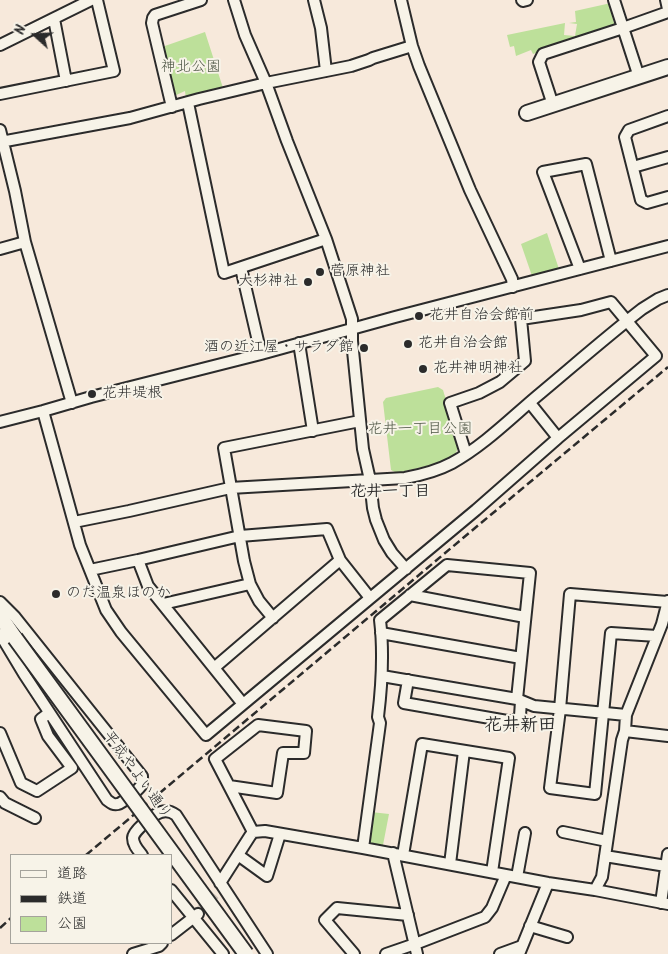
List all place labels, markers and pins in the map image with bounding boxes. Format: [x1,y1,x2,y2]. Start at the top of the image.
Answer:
place label: 菅原神社 [330,263,390,281]
marker: 菅原神社 [314,266,326,278]
place label: 大杉神社 [238,273,298,291]
marker: 大杉神社 [302,276,314,288]
place label: 花井自治会館前 [429,307,534,325]
marker: 花井自治会館前 [413,310,425,322]
place label: 花井自治会館 [418,335,508,353]
marker: 花井自治会館 [402,338,414,350]
place label: 酒の近江屋・サラダ館 [204,339,354,357]
marker: 酒の近江屋・サラダ館 [358,342,370,354]
place label: 花井神明神社 [433,360,523,378]
marker: 花井神明神社 [417,363,429,375]
place label: 花井堤根 [102,385,162,403]
marker: 花井堤根 [86,388,98,400]
place label: のだ温泉ほのか [66,585,171,603]
marker: のだ温泉ほのか [50,588,62,600]

